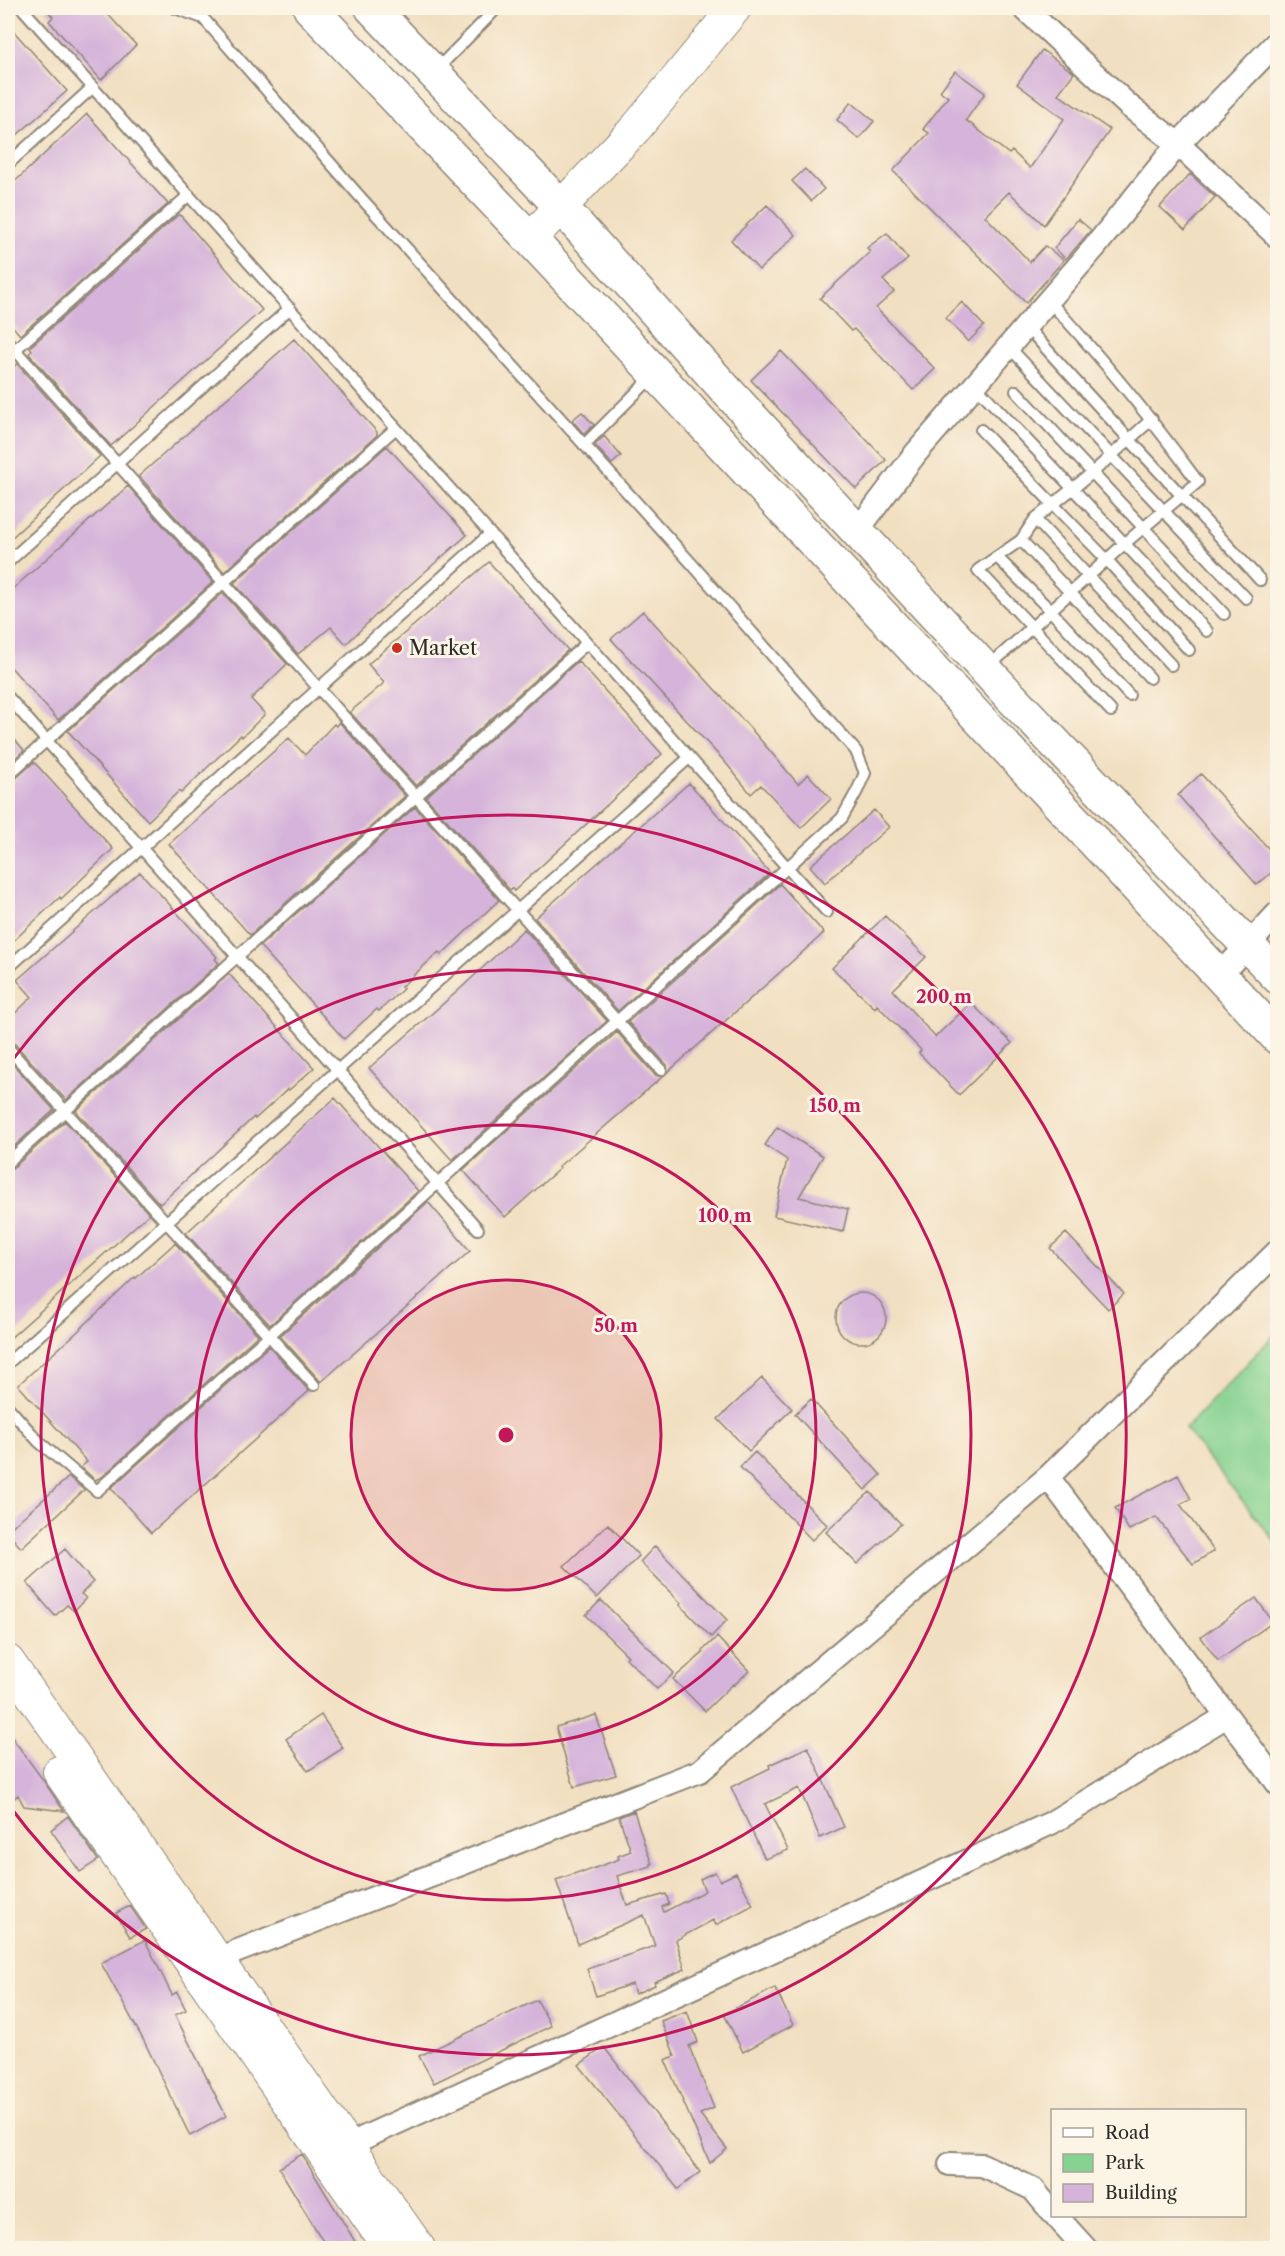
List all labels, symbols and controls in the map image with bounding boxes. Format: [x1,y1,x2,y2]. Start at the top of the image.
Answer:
place label: Market [409,636,477,660]
marker: Market [390,641,404,655]
text: 200 m [916,986,972,1008]
text: 150 m [809,1095,861,1117]
text: 100 m [698,1205,752,1227]
text: 50 m [594,1315,638,1337]
centre of rings [496,1425,516,1445]
legend [1051,2109,1246,2217]
text: Road [1105,2122,1150,2144]
text: Park [1105,2152,1146,2174]
text: Building [1105,2182,1177,2204]

